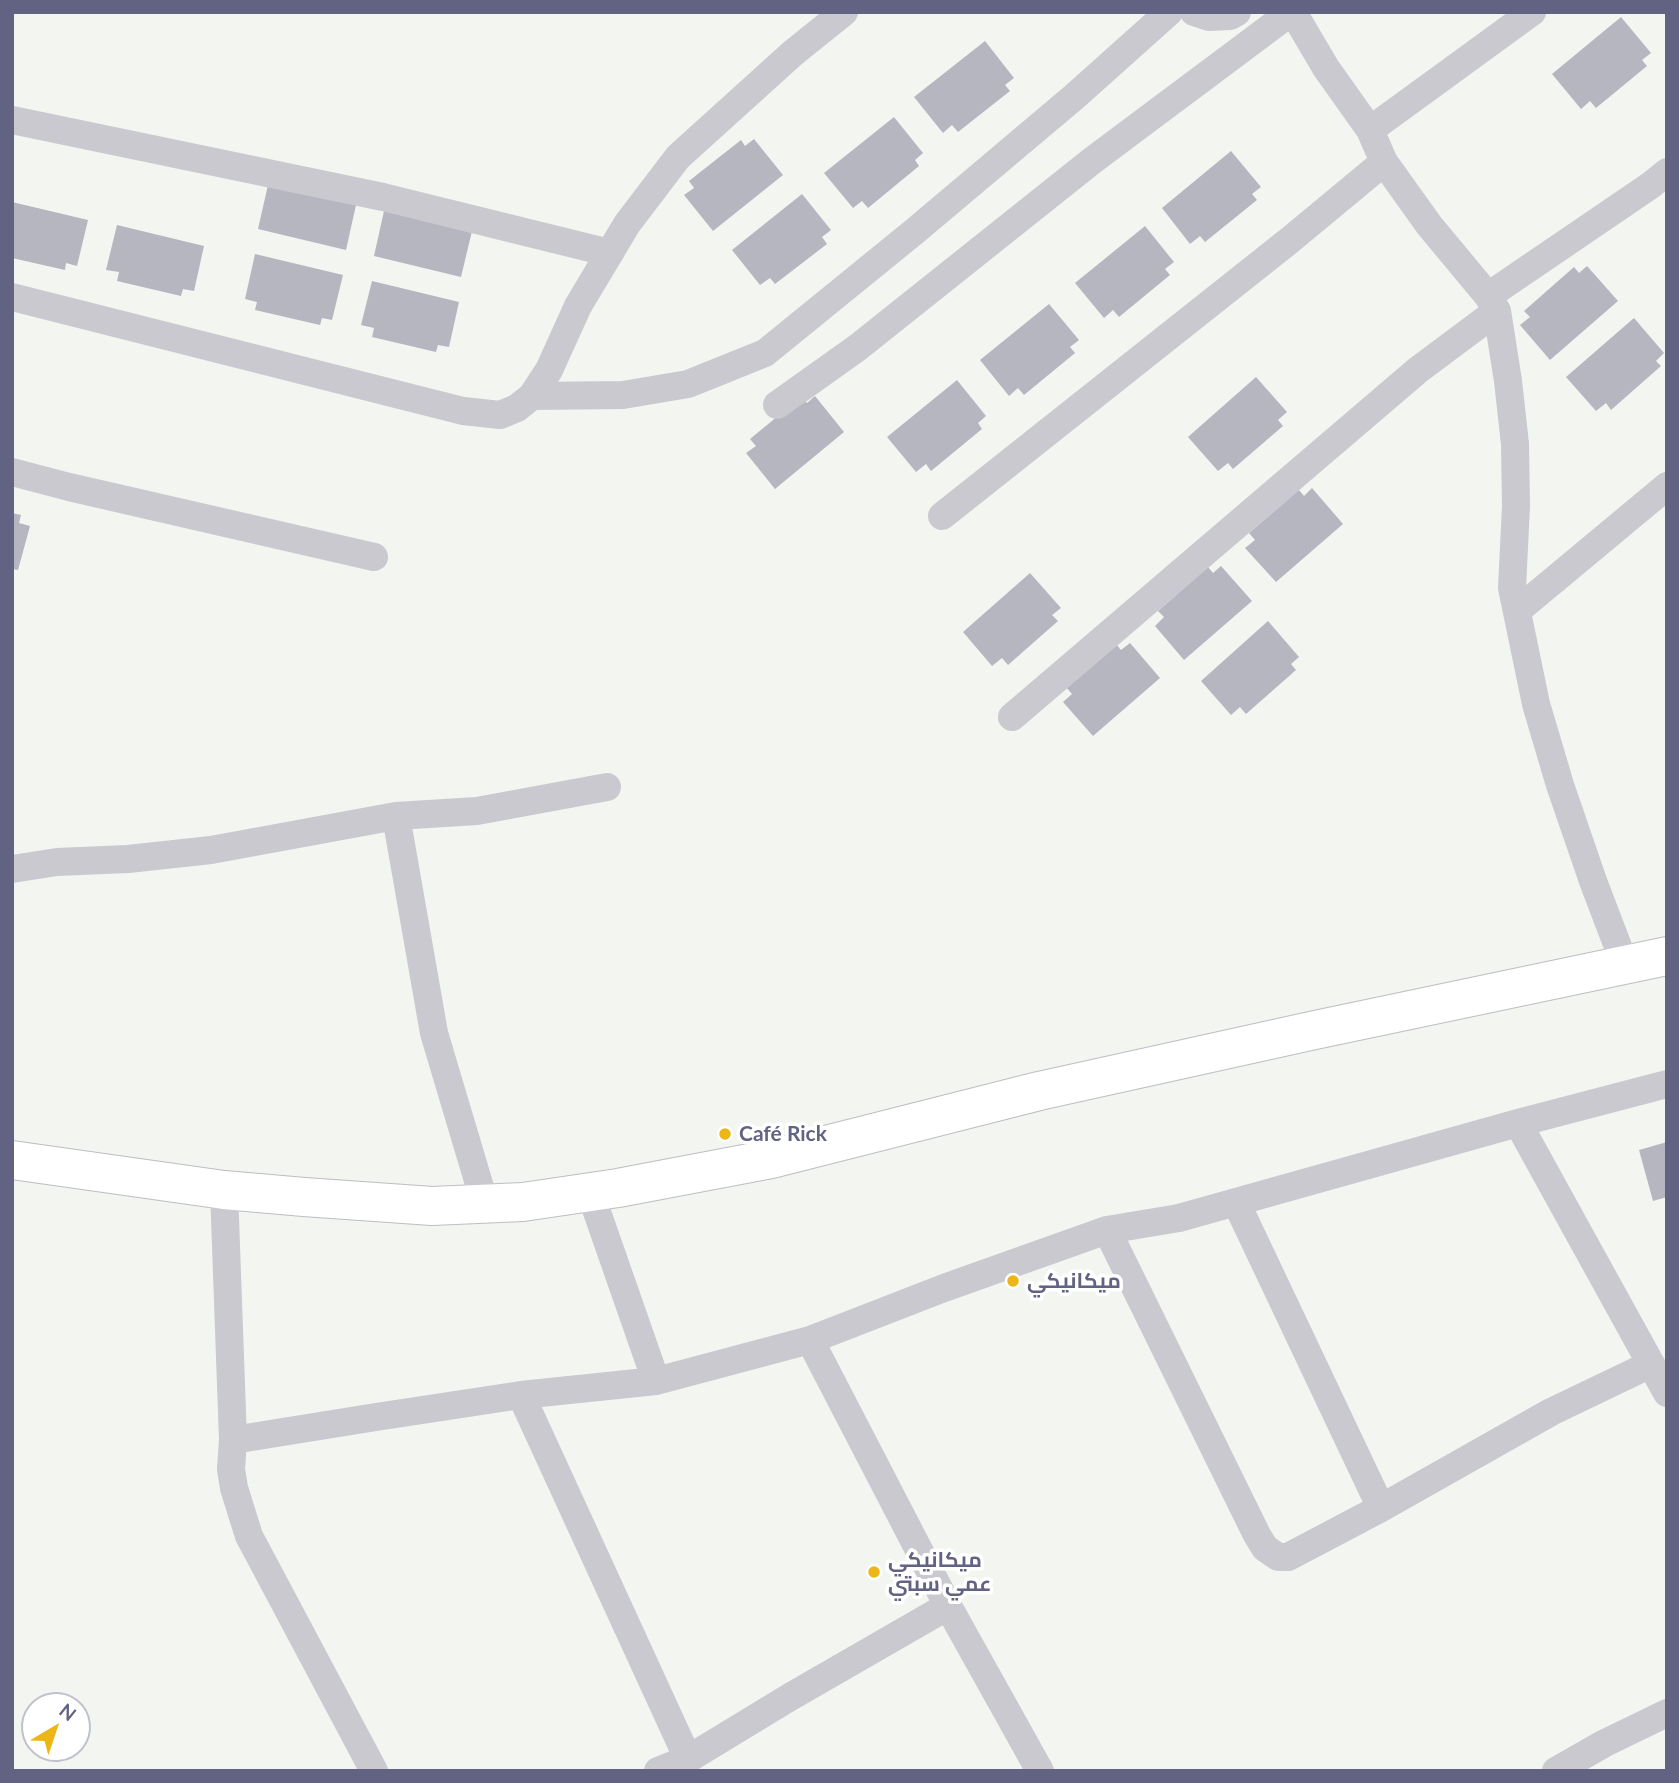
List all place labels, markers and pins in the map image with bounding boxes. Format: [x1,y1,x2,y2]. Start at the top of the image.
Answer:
place label: Café Rick [739,1121,827,1147]
marker: Café Rick [717,1126,733,1142]
place label: ميكانيكي [1027,1268,1121,1294]
marker: ميكانيكي [1005,1273,1021,1289]
place label: ميكانيكي عمي سبتي [888,1547,991,1597]
marker: ميكانيكي عمي سبتي [866,1564,882,1580]

